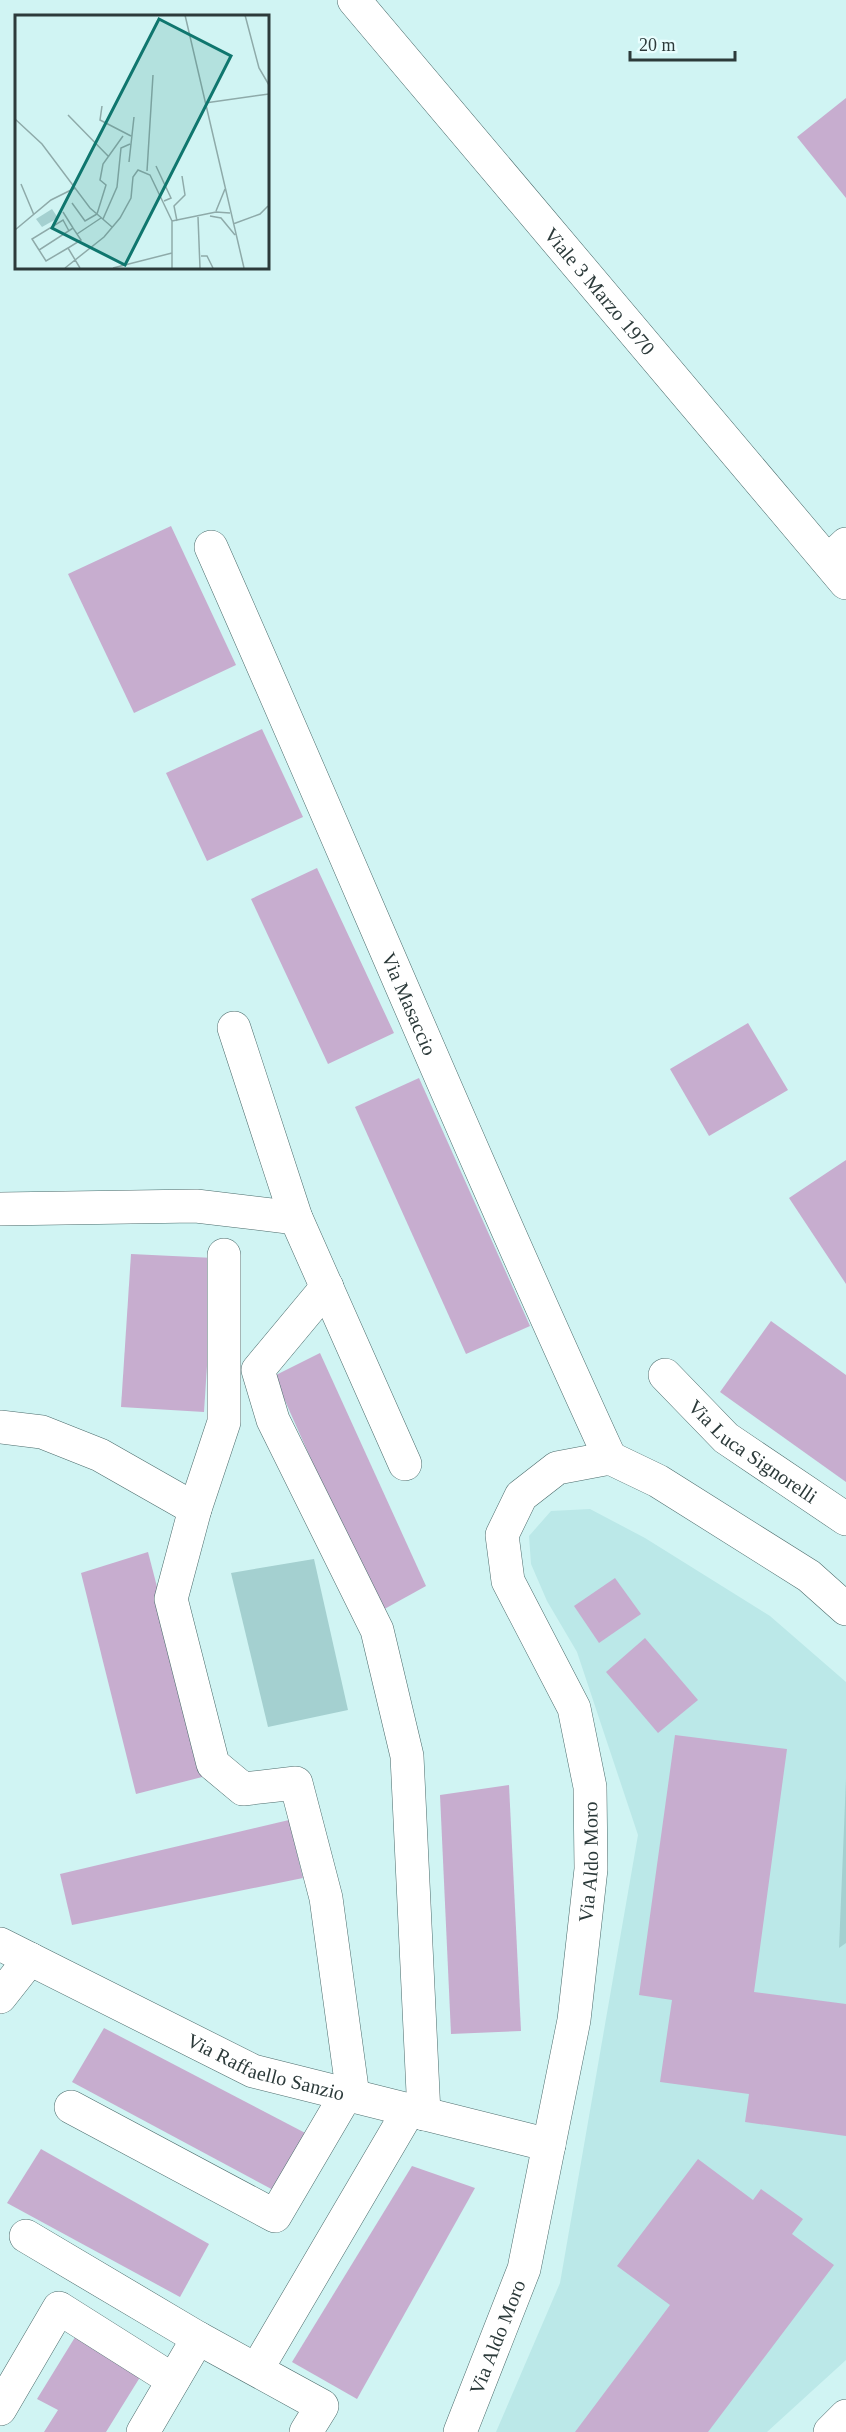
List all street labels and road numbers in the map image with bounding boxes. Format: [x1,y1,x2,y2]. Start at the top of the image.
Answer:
street label: Viale 3 Marzo 1970 [540,223,660,359]
street label: Via Masaccio [377,949,441,1058]
street label: Via Luca Signorelli [684,1395,822,1508]
street label: Via Aldo Moro [574,1801,602,1923]
street label: Via Raffaello Sanzio [184,2029,347,2104]
street label: Via Aldo Moro [465,2277,530,2397]

